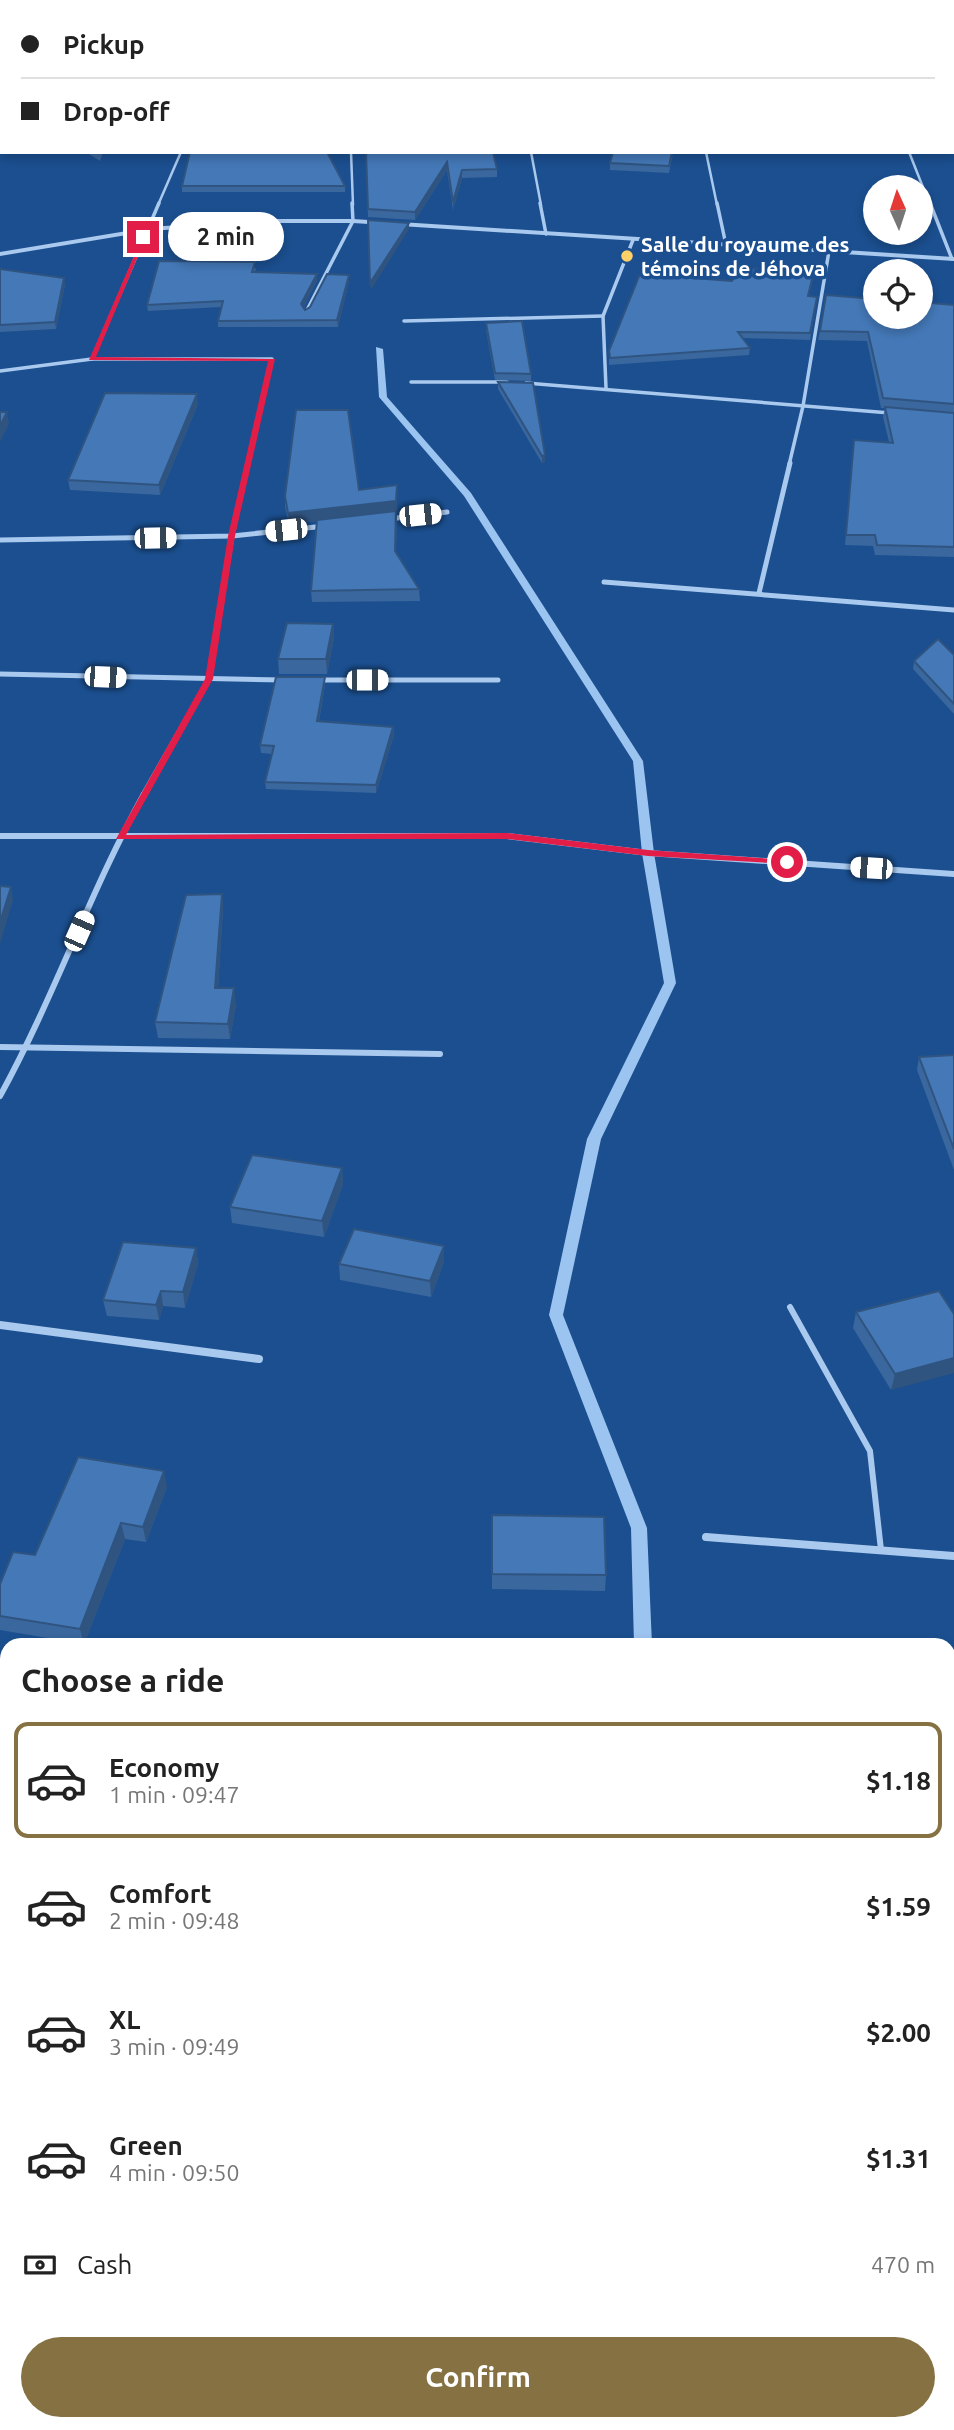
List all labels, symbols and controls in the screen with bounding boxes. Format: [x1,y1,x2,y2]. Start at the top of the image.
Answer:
text: Pickup [63,30,145,59]
text: Drop-off [63,97,170,126]
north arrow [863,175,933,245]
map controls [863,175,933,329]
callout: 2 min [168,212,283,262]
route end [127,221,159,253]
text: 2 min [197,224,255,249]
place label: Salle du royaume des témoins de Jéhova [641,232,850,280]
marker: Salle du royaume des témoins de Jéhova [619,248,635,264]
button: locate [863,259,933,329]
car [399,502,442,528]
car [265,517,308,543]
car [134,527,177,549]
car [84,666,127,688]
car [347,670,389,691]
route start [771,846,803,878]
car [850,856,893,880]
car [61,908,98,954]
text: Choose a ride [21,1662,224,1698]
icon: car [25,1749,88,1812]
text: Economy [109,1753,219,1782]
text: $1.18 [866,1766,931,1795]
text: 1 min · 09:47 [109,1782,240,1807]
icon: car [25,1875,88,1938]
text: Comfort [109,1879,212,1908]
text: $1.59 [866,1892,931,1921]
text: 2 min · 09:48 [109,1908,240,1933]
icon: car [25,2001,88,2064]
text: XL [109,2005,140,2034]
text: $2.00 [866,2018,931,2047]
text: 3 min · 09:49 [109,2034,240,2059]
icon: car [25,2127,88,2190]
text: Green [109,2131,183,2160]
text: $1.31 [866,2144,931,2173]
text: 4 min · 09:50 [109,2160,240,2185]
icon: cash [21,2246,59,2284]
text: Cash [77,2250,132,2279]
text: 470 m [871,2252,935,2277]
button: Confirm [21,2337,935,2417]

